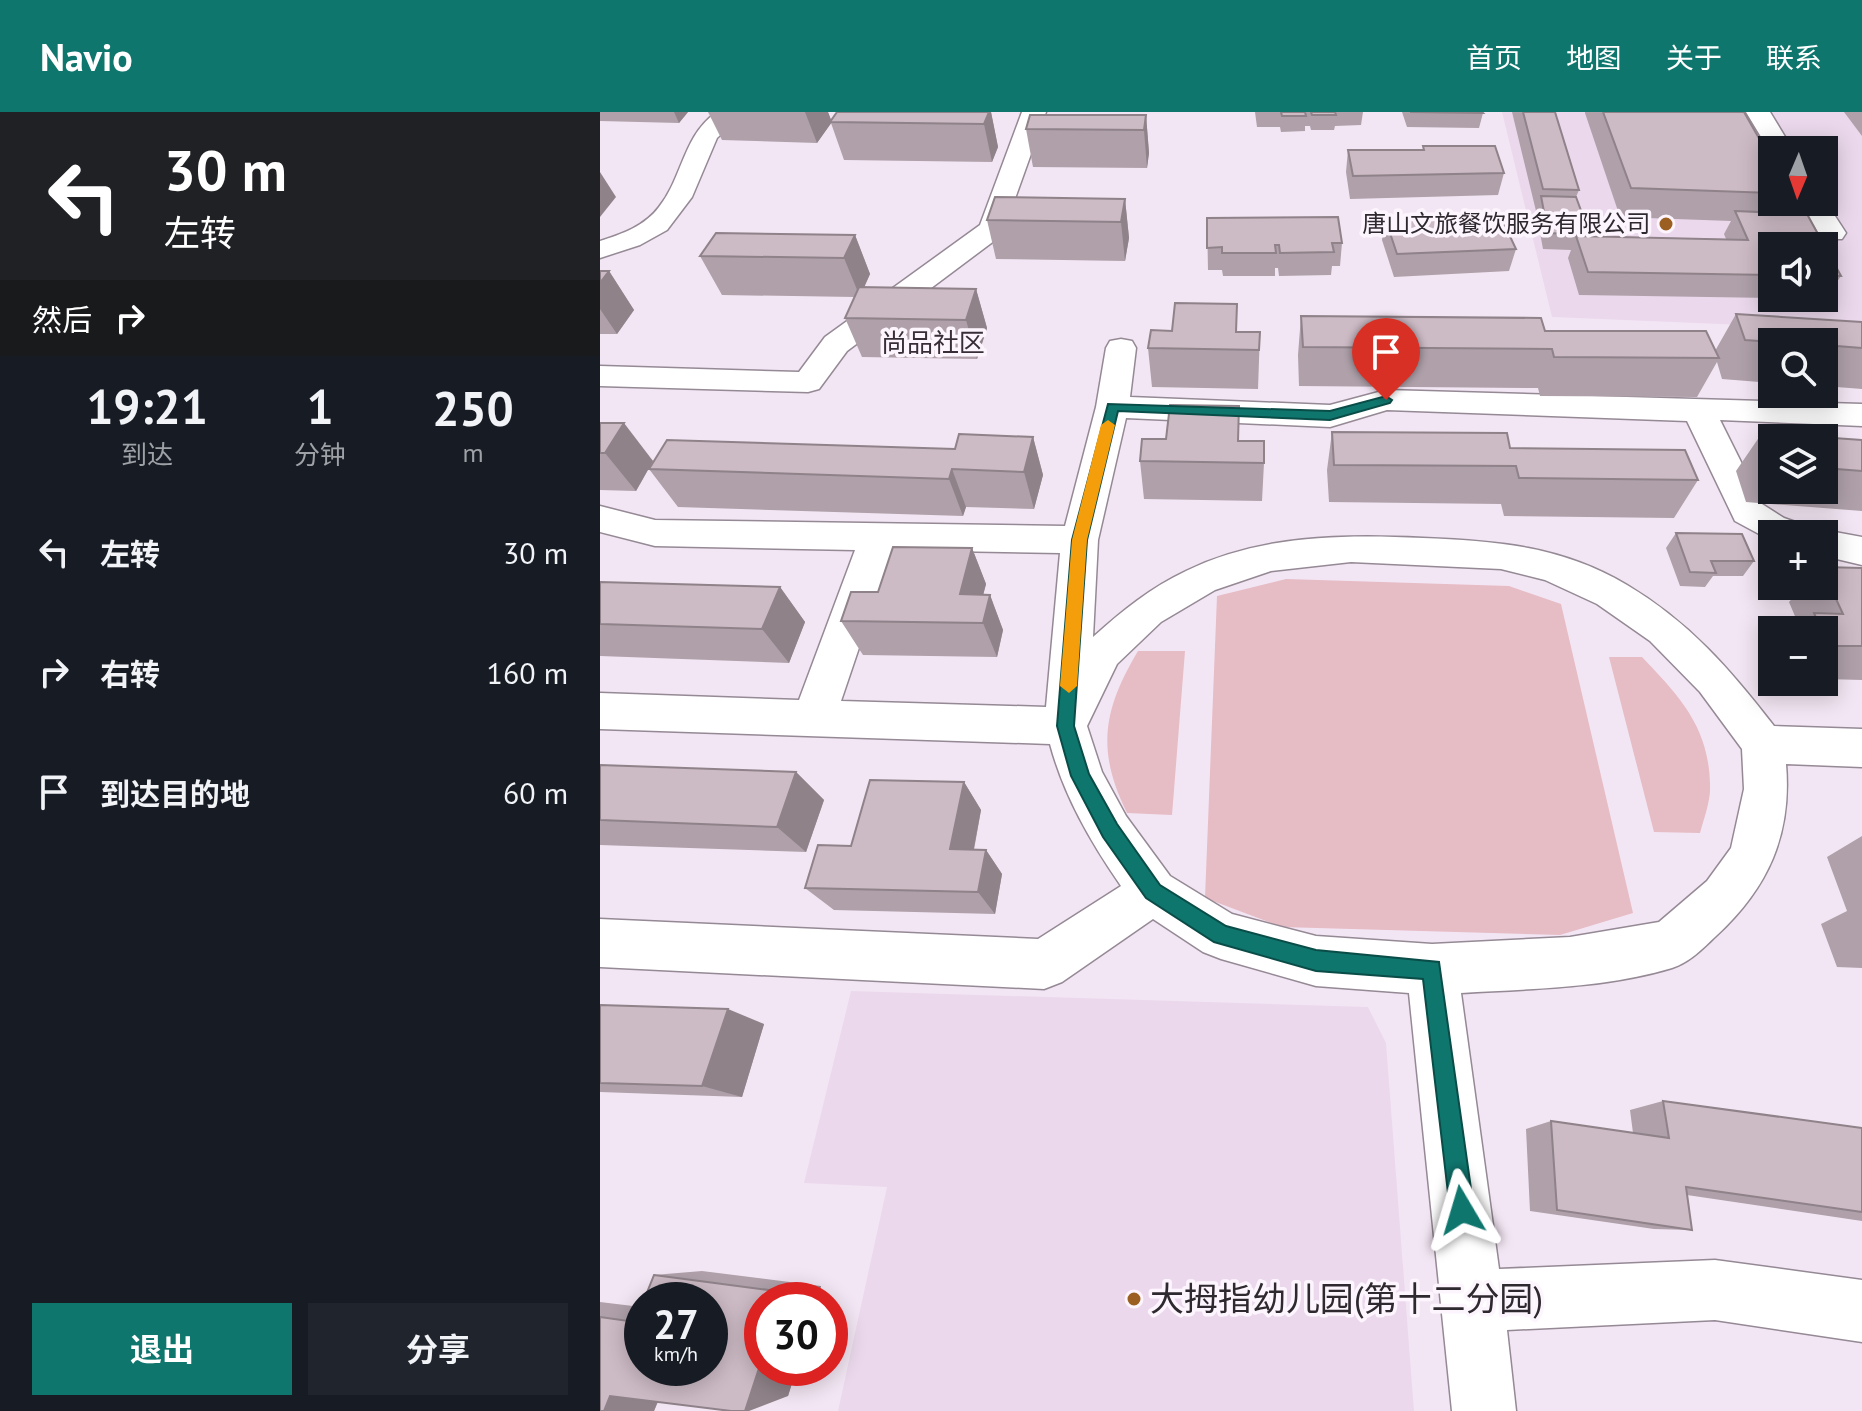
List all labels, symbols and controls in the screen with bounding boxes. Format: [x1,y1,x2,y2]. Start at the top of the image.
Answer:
text: Navio [40,32,133,81]
text: 首页 [1466,39,1522,76]
text: 地图 [1566,39,1622,76]
text: 关于 [1666,39,1722,76]
text: 联系 [1766,39,1822,76]
text: 30 m [164,134,287,206]
north arrow [1758,136,1838,216]
map controls [1758,136,1838,696]
icon: left [32,144,136,248]
place label: 唐山文旅餐饮服务有限公司 [1362,208,1650,239]
text: 左转 [164,209,236,256]
marker: 唐山文旅餐饮服务有限公司 [1657,215,1675,233]
button: sound [1758,232,1838,312]
icon: right [108,296,152,340]
text: 然后 [32,300,92,339]
pin [1352,318,1420,400]
district label: 尚品社区 [881,326,985,359]
button: search [1758,328,1838,408]
icon: arrive [1364,330,1408,374]
text: 19:21 [86,375,208,437]
text: 1 [306,375,334,437]
text: 250 [432,377,514,439]
button: layers [1758,424,1838,504]
text: m [462,436,484,469]
text: 到达 [121,438,173,471]
text: 分钟 [294,438,346,471]
button: + [1758,520,1838,600]
icon: left [32,530,76,574]
text: 30 m [503,533,568,572]
text: 左转 [100,534,160,573]
button: − [1758,616,1838,696]
icon: right [32,650,76,694]
text: 160 m [487,653,568,692]
text: 右转 [100,654,160,693]
icon: arrive [32,770,76,814]
text: 60 m [503,773,568,812]
text: 到达目的地 [100,774,250,813]
position arrow [1420,1168,1504,1252]
place label: 大拇指幼儿园(第十二分园) [1150,1276,1543,1320]
speed limit sign: 30 [744,1282,848,1386]
marker: 大拇指幼儿园(第十二分园) [1125,1290,1143,1308]
text: 27 [653,1298,699,1350]
button: 退出 [32,1303,292,1395]
button: 分享 [308,1303,568,1395]
text: km/h [654,1341,698,1367]

